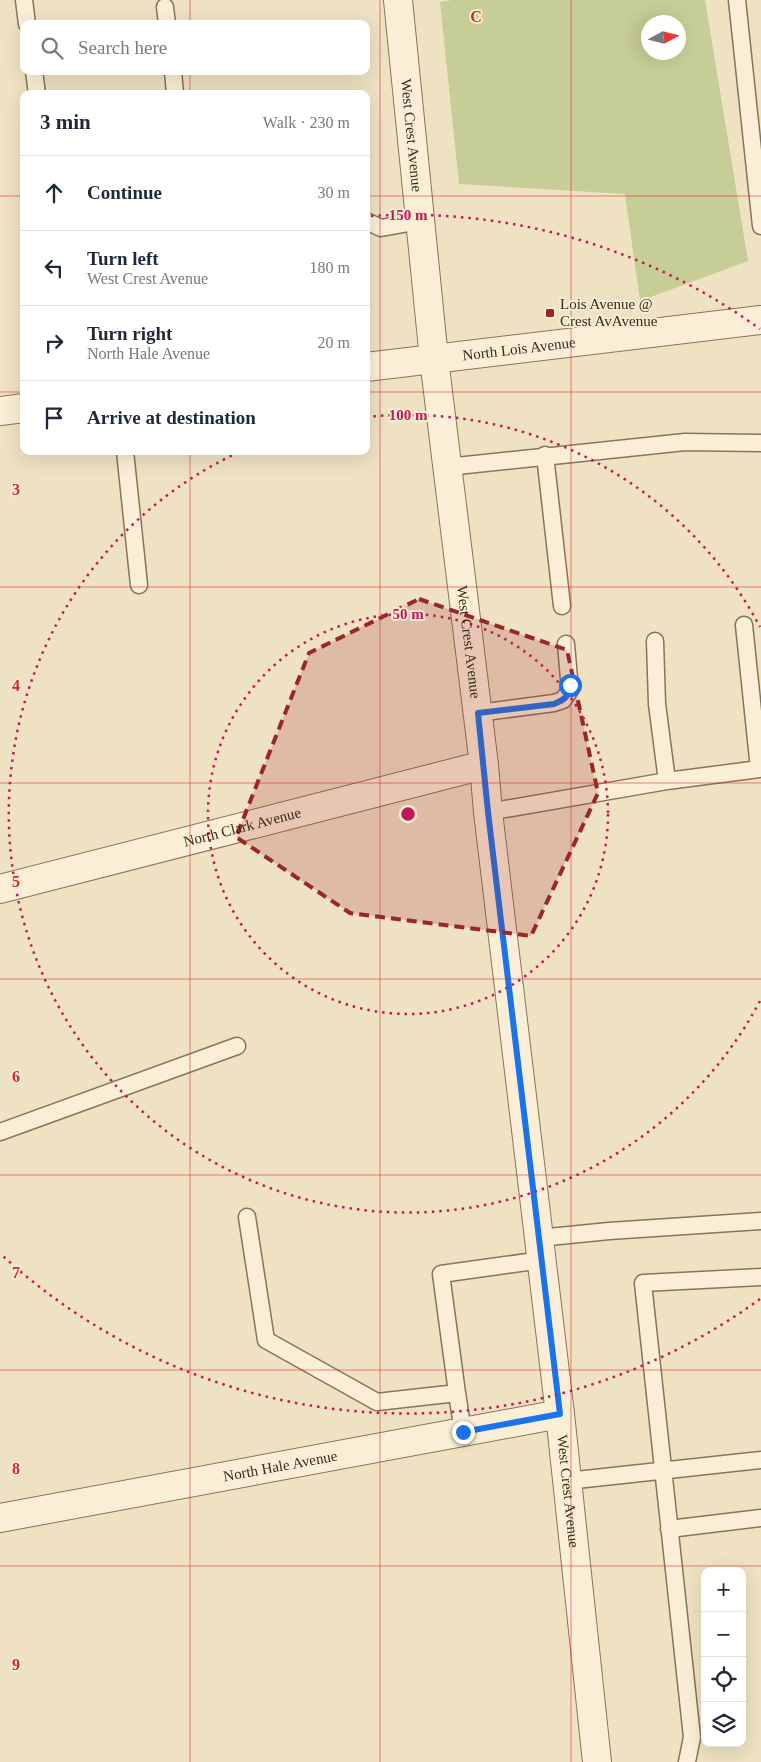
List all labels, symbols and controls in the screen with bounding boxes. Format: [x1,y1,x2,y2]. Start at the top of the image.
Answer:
text: C [470,8,482,25]
north arrow [641,15,686,60]
search box [20,20,370,75]
icon: search [38,34,66,62]
text: Search here [78,37,167,58]
street label: West Crest Avenue [398,78,425,193]
text: 3 min [40,110,91,134]
text: Walk · 230 m [263,114,350,131]
icon: ahead [40,179,68,207]
text: Continue [87,182,162,203]
text: 30 m [318,184,350,201]
text: 150 m [389,207,428,223]
text: Turn left [87,248,159,269]
icon: left [40,254,68,282]
text: 180 m [310,259,350,276]
text: West Crest Avenue [87,270,208,287]
place label: Lois Avenue @ Crest AvAvenue [560,296,658,329]
marker: Lois Avenue @ Crest AvAvenue [544,307,556,319]
text: Turn right [87,323,172,344]
icon: right [40,329,68,357]
text: 20 m [318,334,350,351]
street label: North Lois Avenue [461,334,577,363]
text: North Hale Avenue [87,345,210,362]
icon: arrive [40,404,68,432]
text: Arrive at destination [87,407,256,428]
text: 100 m [389,407,428,423]
text: 3 [12,481,20,498]
street label: West Crest Avenue [454,585,484,700]
text: 50 m [392,606,424,622]
route start [559,674,582,697]
text: 4 [12,677,20,694]
street label: North Clark Avenue [182,804,303,850]
centre of rings [399,805,417,823]
text: 5 [12,873,20,890]
text: 6 [12,1068,20,1085]
text: 7 [12,1264,20,1281]
route end [452,1421,475,1444]
street label: West Crest Avenue [554,1434,582,1549]
street label: North Hale Avenue [222,1447,339,1484]
text: 8 [12,1460,20,1477]
map controls [701,1567,746,1747]
button: + [701,1567,746,1612]
button: − [701,1612,746,1657]
text: 9 [12,1656,20,1673]
button: locate [701,1657,746,1702]
button: layers [701,1702,746,1747]

